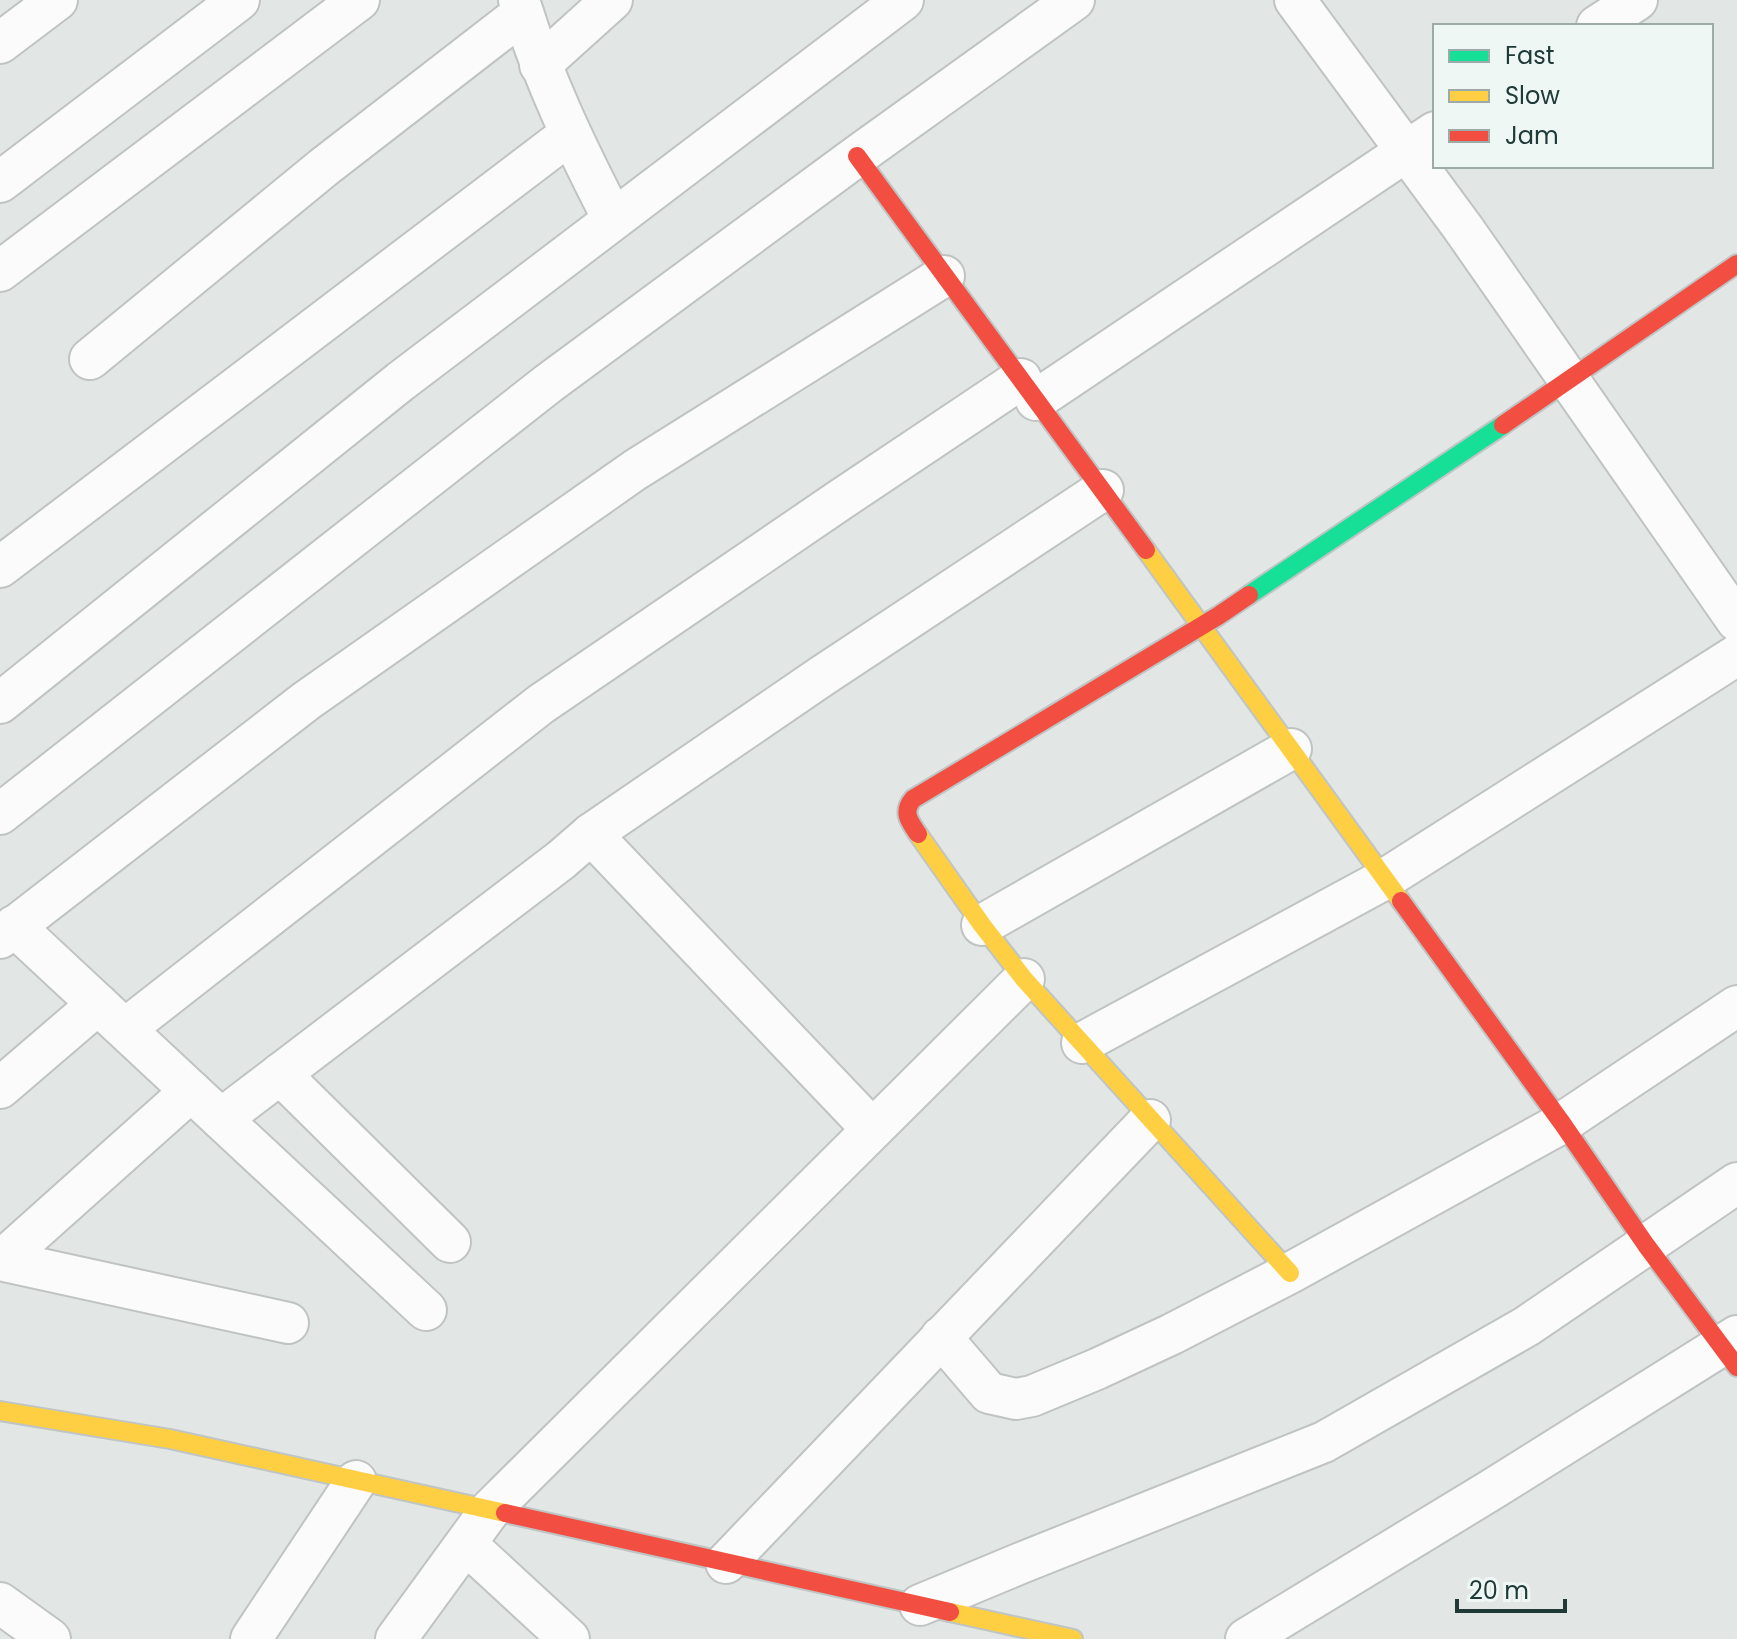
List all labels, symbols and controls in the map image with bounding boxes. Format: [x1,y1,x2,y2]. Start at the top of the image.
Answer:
legend [1433,24,1713,168]
text: Fast [1505,39,1555,72]
text: Slow [1505,79,1560,112]
text: Jam [1505,119,1559,152]
scale bar [1457,1563,1565,1613]
text: 20 m [1469,1574,1529,1607]

